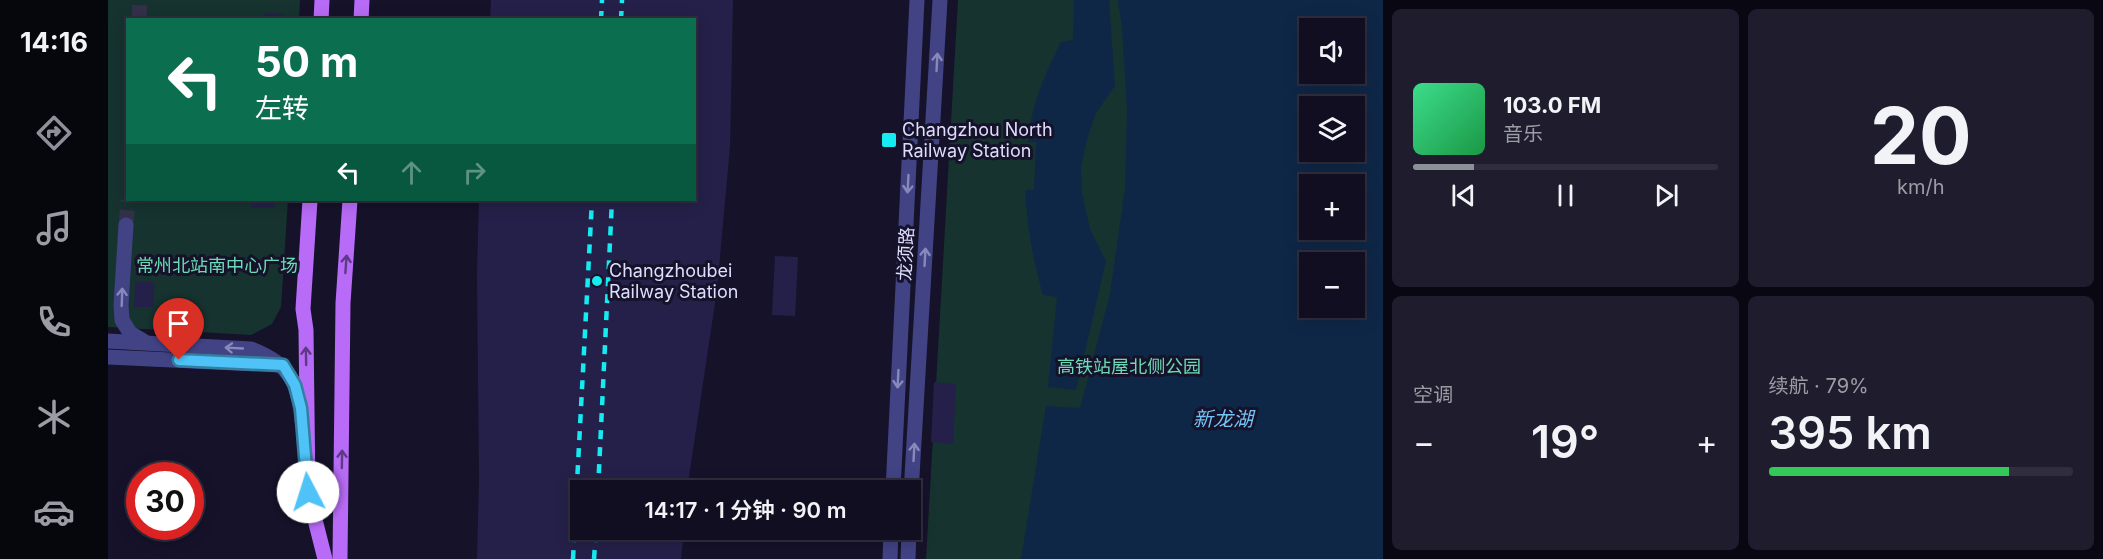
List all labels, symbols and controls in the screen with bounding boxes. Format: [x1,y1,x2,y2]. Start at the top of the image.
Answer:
map controls [1299,18,1365,318]
button: sound [1299,18,1365,84]
text: 14:16 [20,26,88,59]
text: 50 m [255,36,358,87]
icon: left [156,42,234,120]
one-way arrow [931,53,942,73]
text: 20 [1870,88,1972,183]
text: 左转 [255,92,309,125]
text: 103.0 FM [1503,92,1601,118]
button: layers [1299,96,1365,162]
icon: directions [33,112,75,154]
place label: Changzhou North Railway Station [902,119,1053,161]
text: 音乐 [1503,122,1543,146]
marker: Changzhou North Railway Station [880,131,898,149]
icon: left [332,156,365,189]
icon: ahead [395,156,428,189]
icon: right [458,156,491,189]
one-way arrow [902,174,913,194]
button: + [1299,174,1365,240]
text: km/h [1897,175,1945,199]
icon: previous [1447,179,1480,212]
icon: pause [1549,179,1582,212]
icon: next [1650,179,1683,212]
icon: music [33,207,75,249]
street label: 龙须路 [894,226,917,281]
one-way arrow [920,248,931,267]
button: − [1299,252,1365,318]
one-way arrow [340,254,351,274]
park label: 常州北站南中心广场 [136,255,298,276]
place label: Changzhoubei Railway Station [609,260,738,302]
marker: Changzhoubei Railway Station [590,274,604,288]
one-way arrow [116,288,128,308]
pin [153,298,204,360]
icon: phone [33,301,75,343]
icon: arrive [162,307,195,340]
one-way arrow [224,343,244,354]
one-way arrow [300,346,312,366]
park label: 高铁站屋北侧公园 [1057,356,1201,377]
one-way arrow [893,369,904,389]
text: 续航 · 79% [1769,374,1869,398]
text: 空调 [1413,383,1453,407]
icon: climate [33,396,75,438]
text: 395 km [1769,405,1932,460]
water label: 新龙湖 [1193,407,1256,431]
text: 19° [1531,414,1599,469]
text: − [1413,422,1435,462]
text: + [1696,422,1718,462]
one-way arrow [909,442,920,462]
one-way arrow [336,449,348,469]
position arrow [276,460,340,524]
speed limit sign: 30 [126,462,204,540]
icon: car [33,491,75,533]
text: 14:17 · 1 分钟 · 90 m [645,497,846,523]

